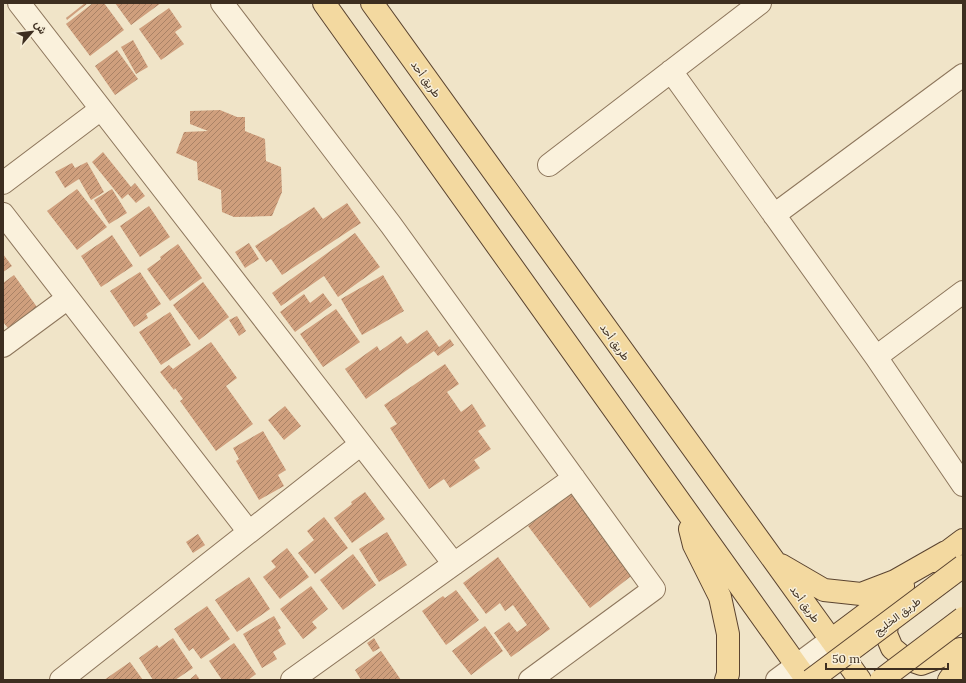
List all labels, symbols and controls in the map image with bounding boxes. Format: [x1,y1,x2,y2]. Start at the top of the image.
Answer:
north arrow [12,12,52,52]
text: ش [32,18,50,36]
street label: طريق أحد [408,58,444,100]
street label: طريق أحد [597,321,633,363]
street label: طريق أحد [787,583,823,625]
street label: طريق الخليج [871,594,924,639]
scale bar [826,645,948,671]
text: 50 m [832,651,860,666]

